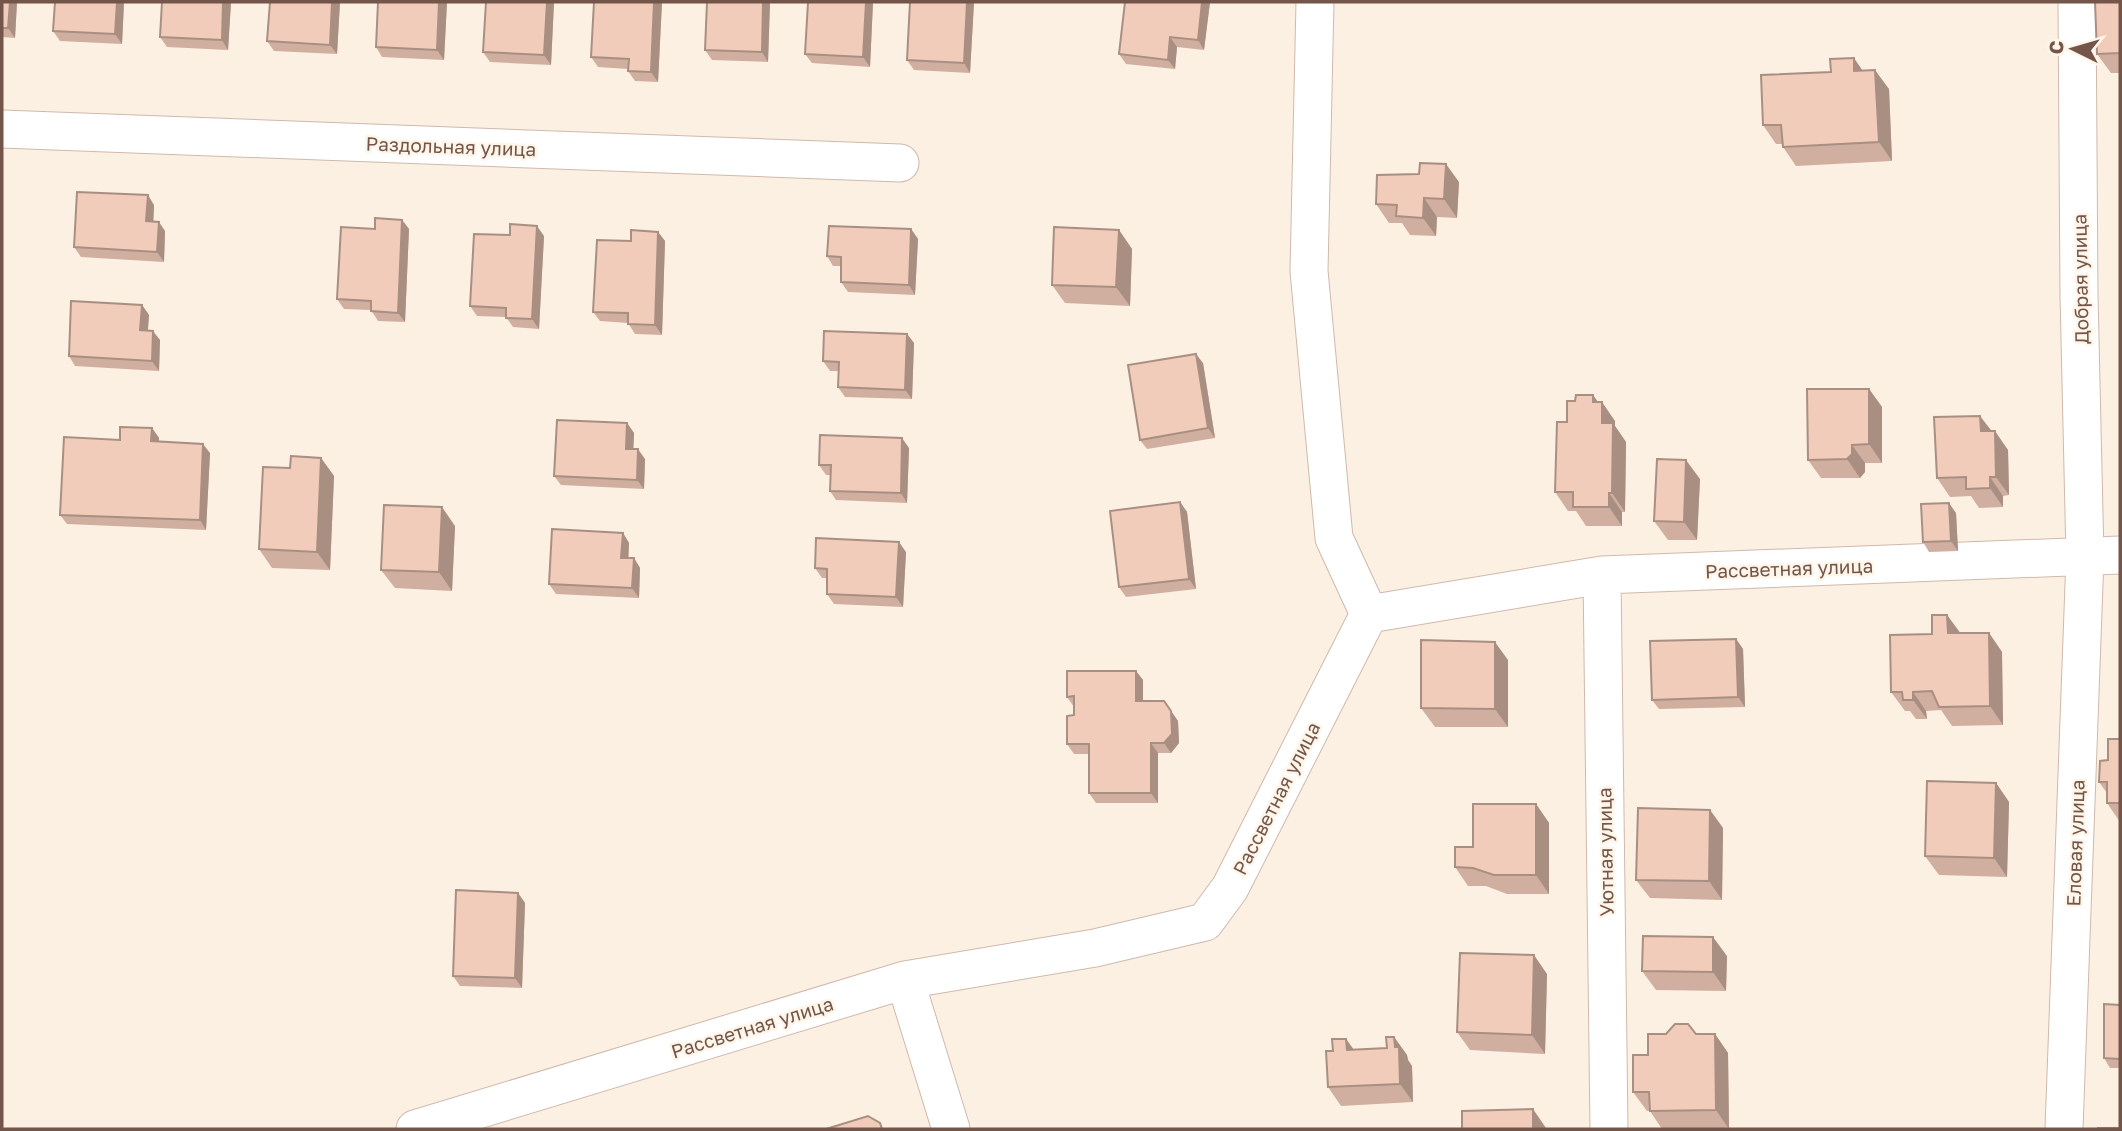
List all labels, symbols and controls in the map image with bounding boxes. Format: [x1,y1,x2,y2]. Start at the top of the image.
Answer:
north arrow [2038,14,2108,84]
text: С [2044,40,2068,55]
street label: Раздольная улица [365,132,537,160]
street label: Добрая улица [2067,214,2093,344]
street label: Рассветная улица [1704,554,1874,582]
street label: Рассветная улица [1228,718,1324,878]
street label: Еловая улица [2061,779,2089,907]
street label: Уютная улица [1592,787,1618,917]
street label: Рассветная улица [668,991,836,1063]

